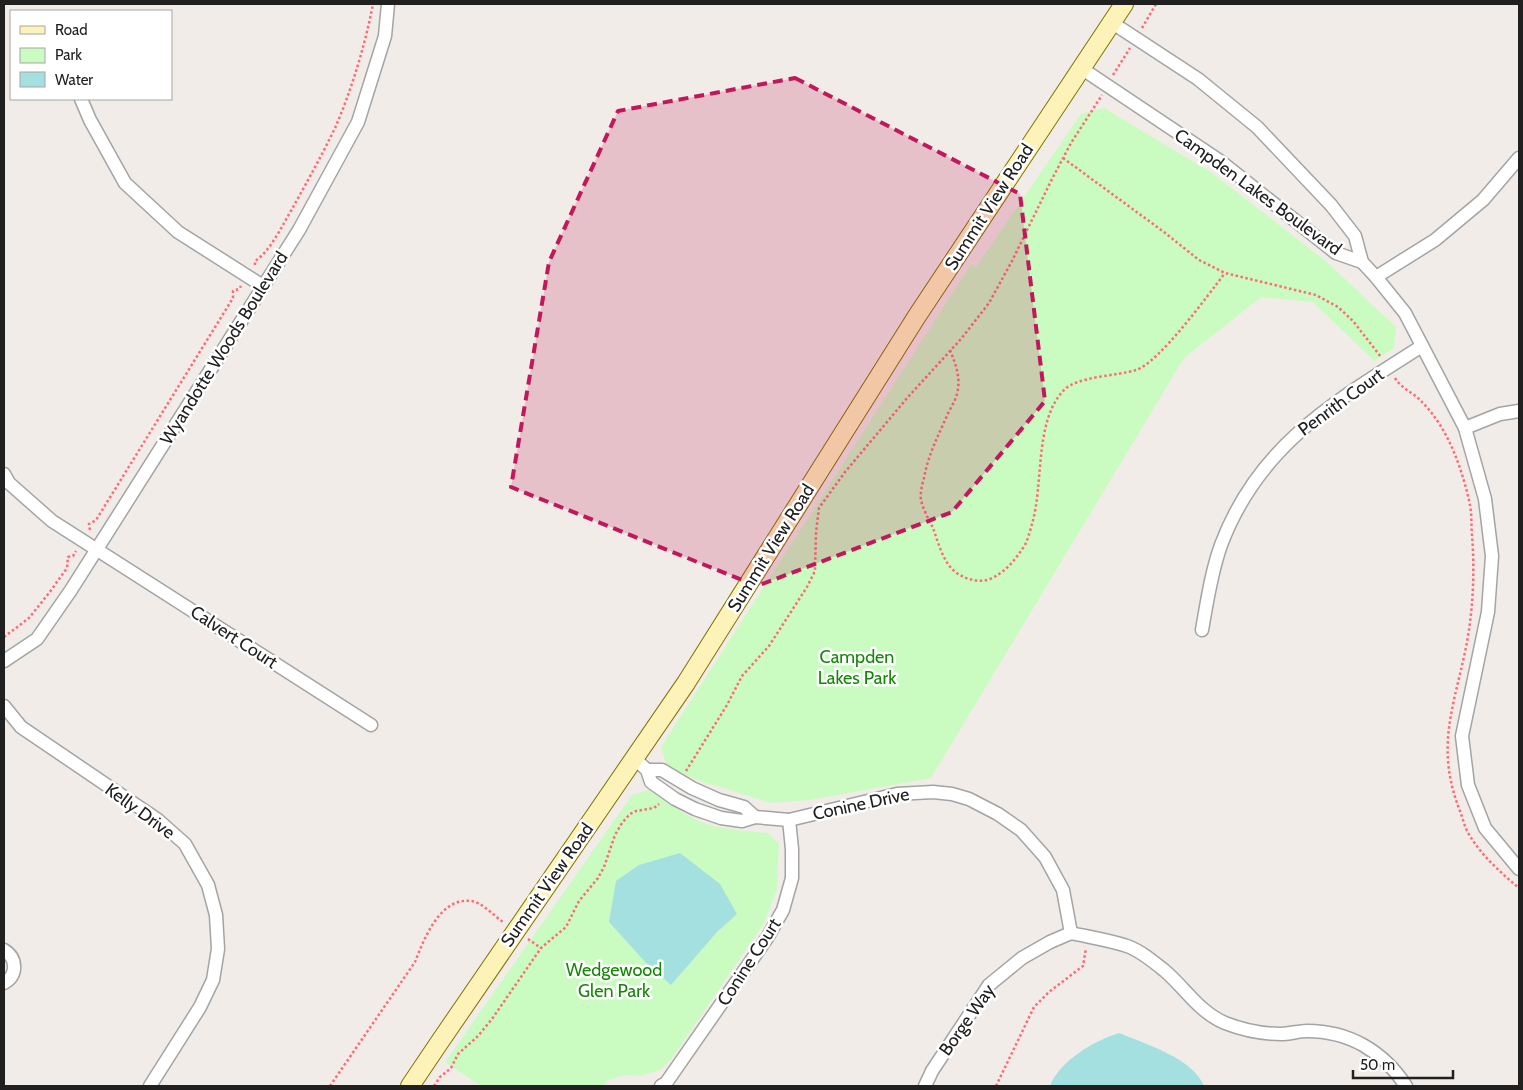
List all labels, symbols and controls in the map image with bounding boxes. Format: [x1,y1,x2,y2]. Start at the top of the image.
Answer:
legend [10,10,172,100]
text: Road [55,21,88,39]
text: Park [55,46,82,64]
text: Water [55,71,93,89]
street label: Campden Lakes Boulevard [1170,124,1346,260]
street label: Summit View Road [940,140,1038,274]
street label: Wyandotte Woods Boulevard [155,247,293,449]
street label: Penrith Court [1294,364,1388,440]
street label: Summit View Road [723,480,819,616]
street label: Calvert Court [186,601,282,673]
park label: Campden Lakes Park [818,646,897,689]
street label: Kelly Drive [101,778,179,844]
street label: Conine Drive [811,783,911,825]
street label: Summit View Road [496,819,598,951]
street label: Conine Court [713,914,785,1010]
park label: Wedgewood Glen Park [566,959,662,1002]
street label: Borge Way [934,980,1000,1060]
scale bar [1353,1048,1453,1080]
text: 50 m [1360,1056,1395,1074]

